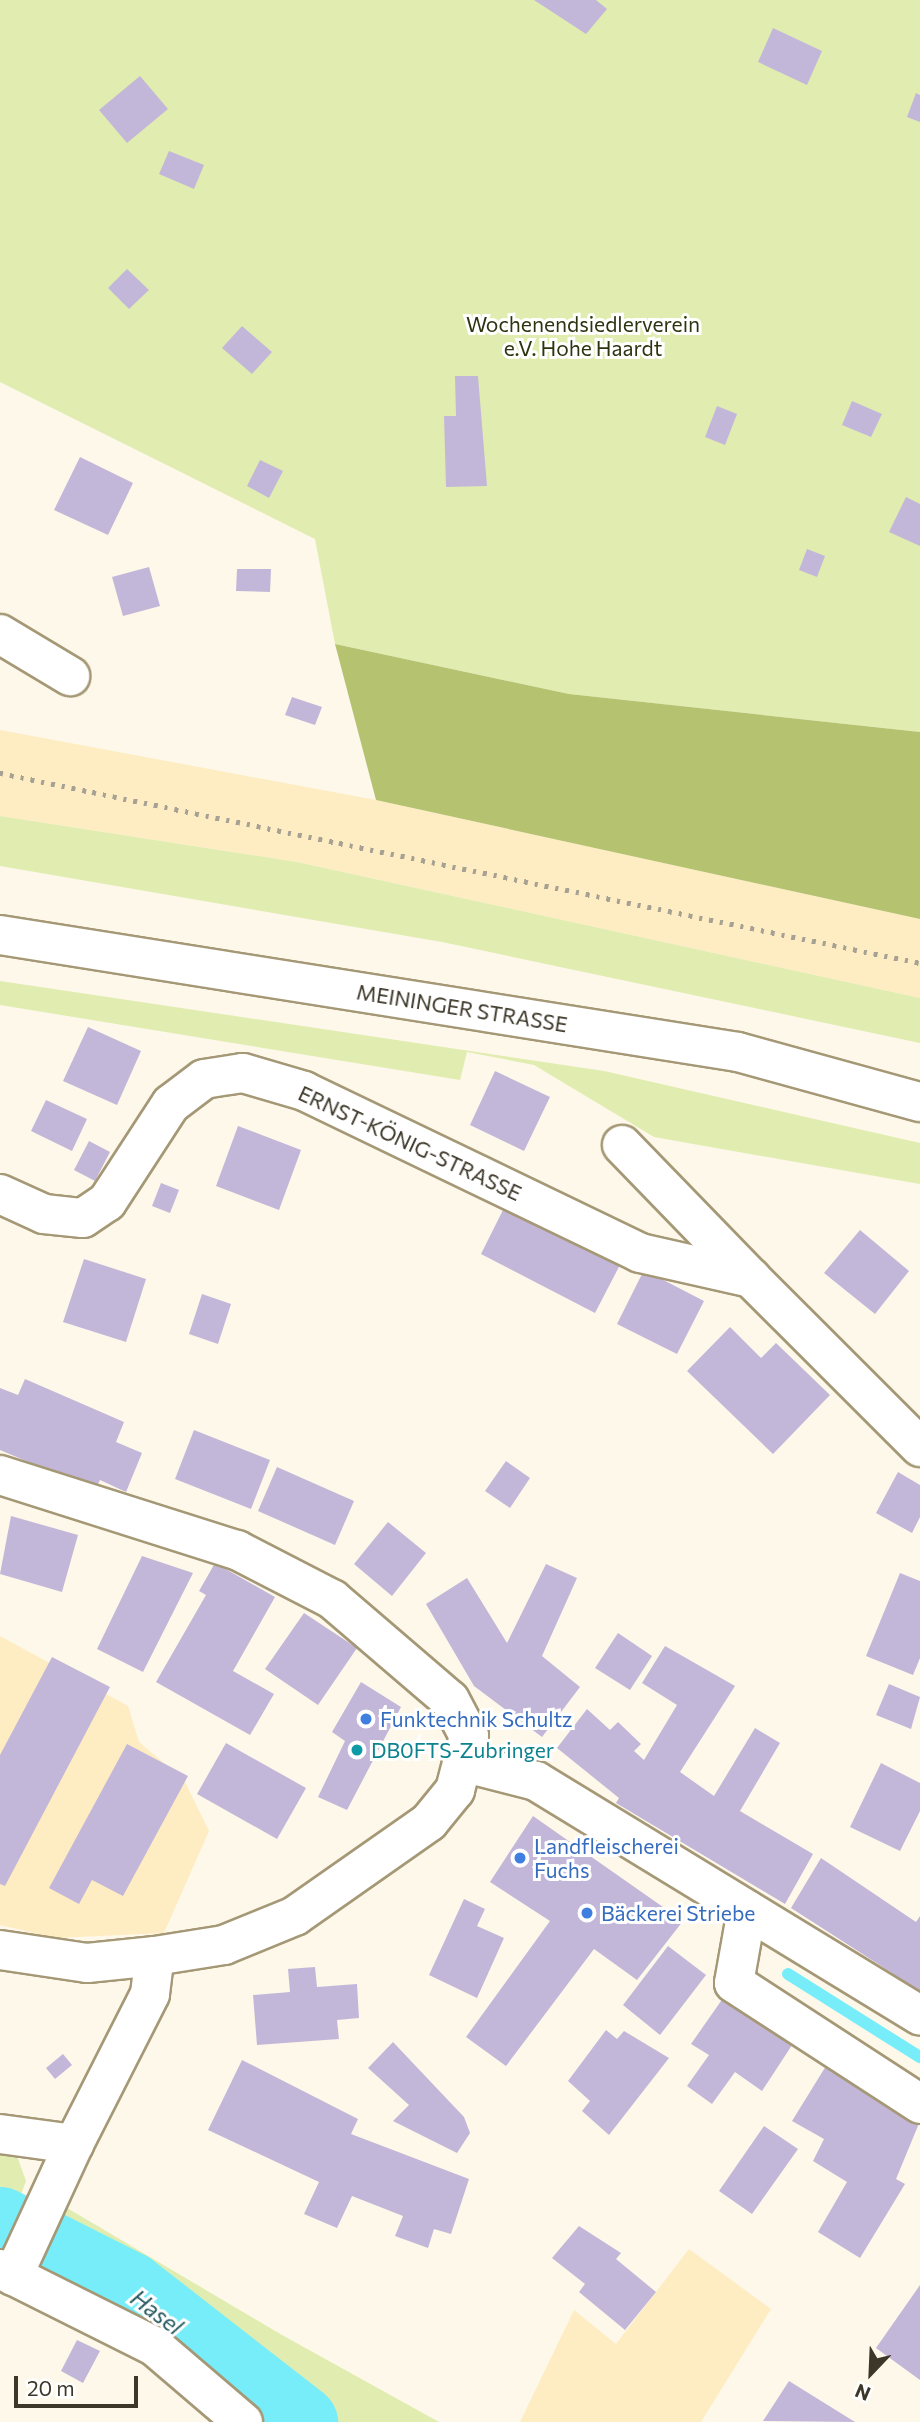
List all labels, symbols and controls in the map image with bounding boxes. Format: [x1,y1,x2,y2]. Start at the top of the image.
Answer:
park label: Wochenendsiedlerverein e.V. Hohe Haardt [466,311,700,361]
street label: MEININGER STRASSE [355,979,569,1037]
street label: ERNST-KÖNIG-STRASSE [294,1080,526,1206]
place label: Funktechnik Schultz [380,1706,573,1732]
marker: Funktechnik Schultz [358,1711,374,1727]
place label: DB0FTS-Zubringer [371,1737,554,1763]
marker: DB0FTS-Zubringer [349,1742,365,1758]
place label: Landfleischerei Fuchs [534,1833,679,1883]
marker: Landfleischerei Fuchs [512,1850,528,1866]
place label: Bäckerei Striebe [601,1900,755,1926]
marker: Bäckerei Striebe [579,1905,595,1921]
water label: Hasel [126,2284,188,2340]
north arrow [836,2338,906,2408]
scale bar [18,2362,142,2406]
text: 20 m [27,2375,75,2400]
text: N [852,2379,874,2406]

